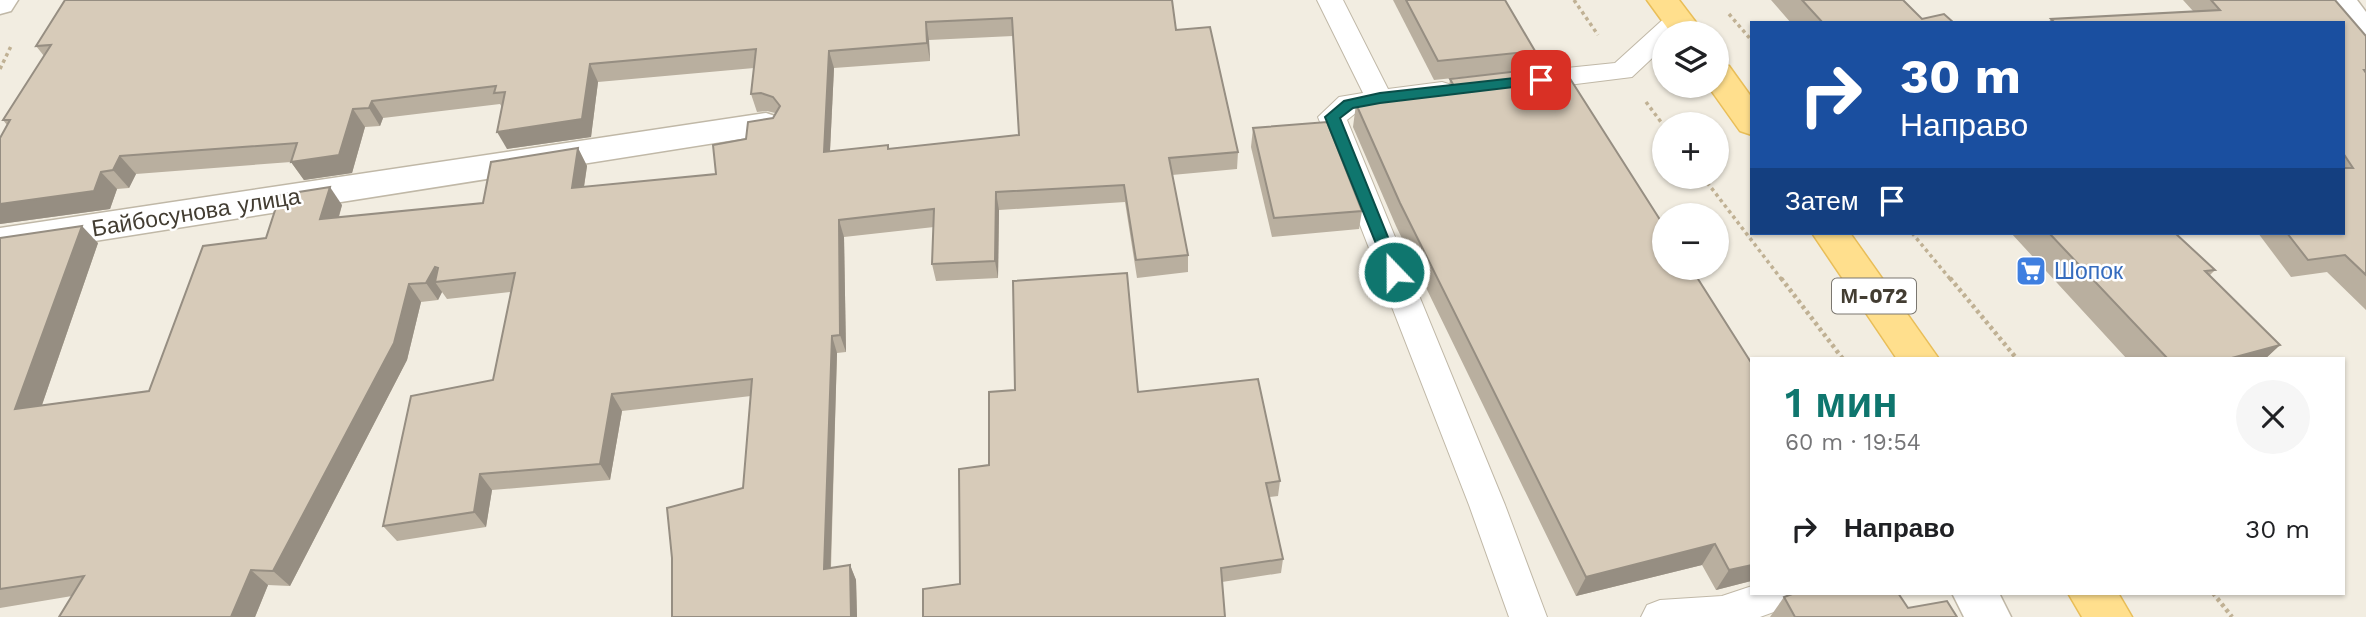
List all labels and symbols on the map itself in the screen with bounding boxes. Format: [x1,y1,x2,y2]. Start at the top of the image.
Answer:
pin [1511,50,1571,110]
street label: Байбосунова улица [90,183,303,242]
position arrow [1357,235,1431,309]
supermarket icon: Шопок [2014,254,2048,288]
place label: Шопок [2054,258,2124,285]
road number: М-072 [1832,278,1916,314]

